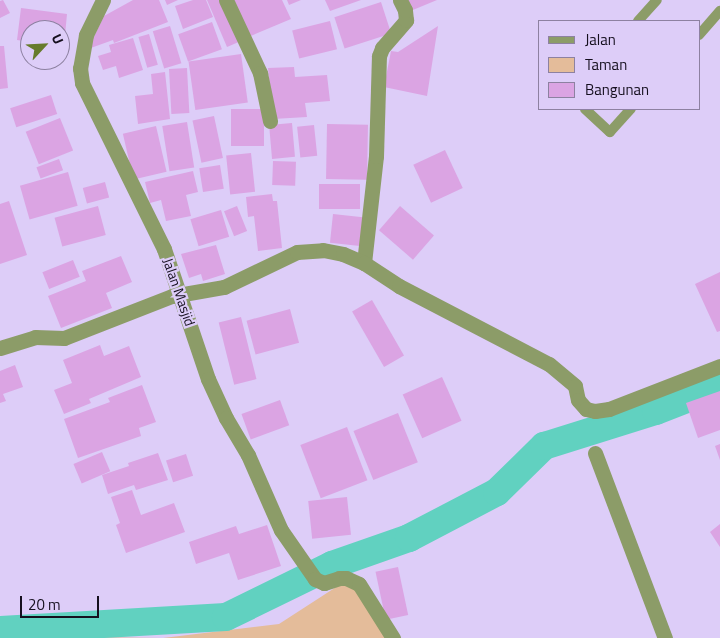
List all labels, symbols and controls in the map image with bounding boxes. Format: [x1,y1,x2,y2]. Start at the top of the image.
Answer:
north arrow [20,20,70,70]
legend [538,20,700,110]
text: Jalan [585,28,616,51]
text: U [47,30,70,47]
text: Taman [585,53,627,76]
text: Bangunan [585,78,649,101]
street label: Jalan Masjid [160,256,198,328]
scale bar [22,586,101,618]
text: 20 m [28,593,61,616]

